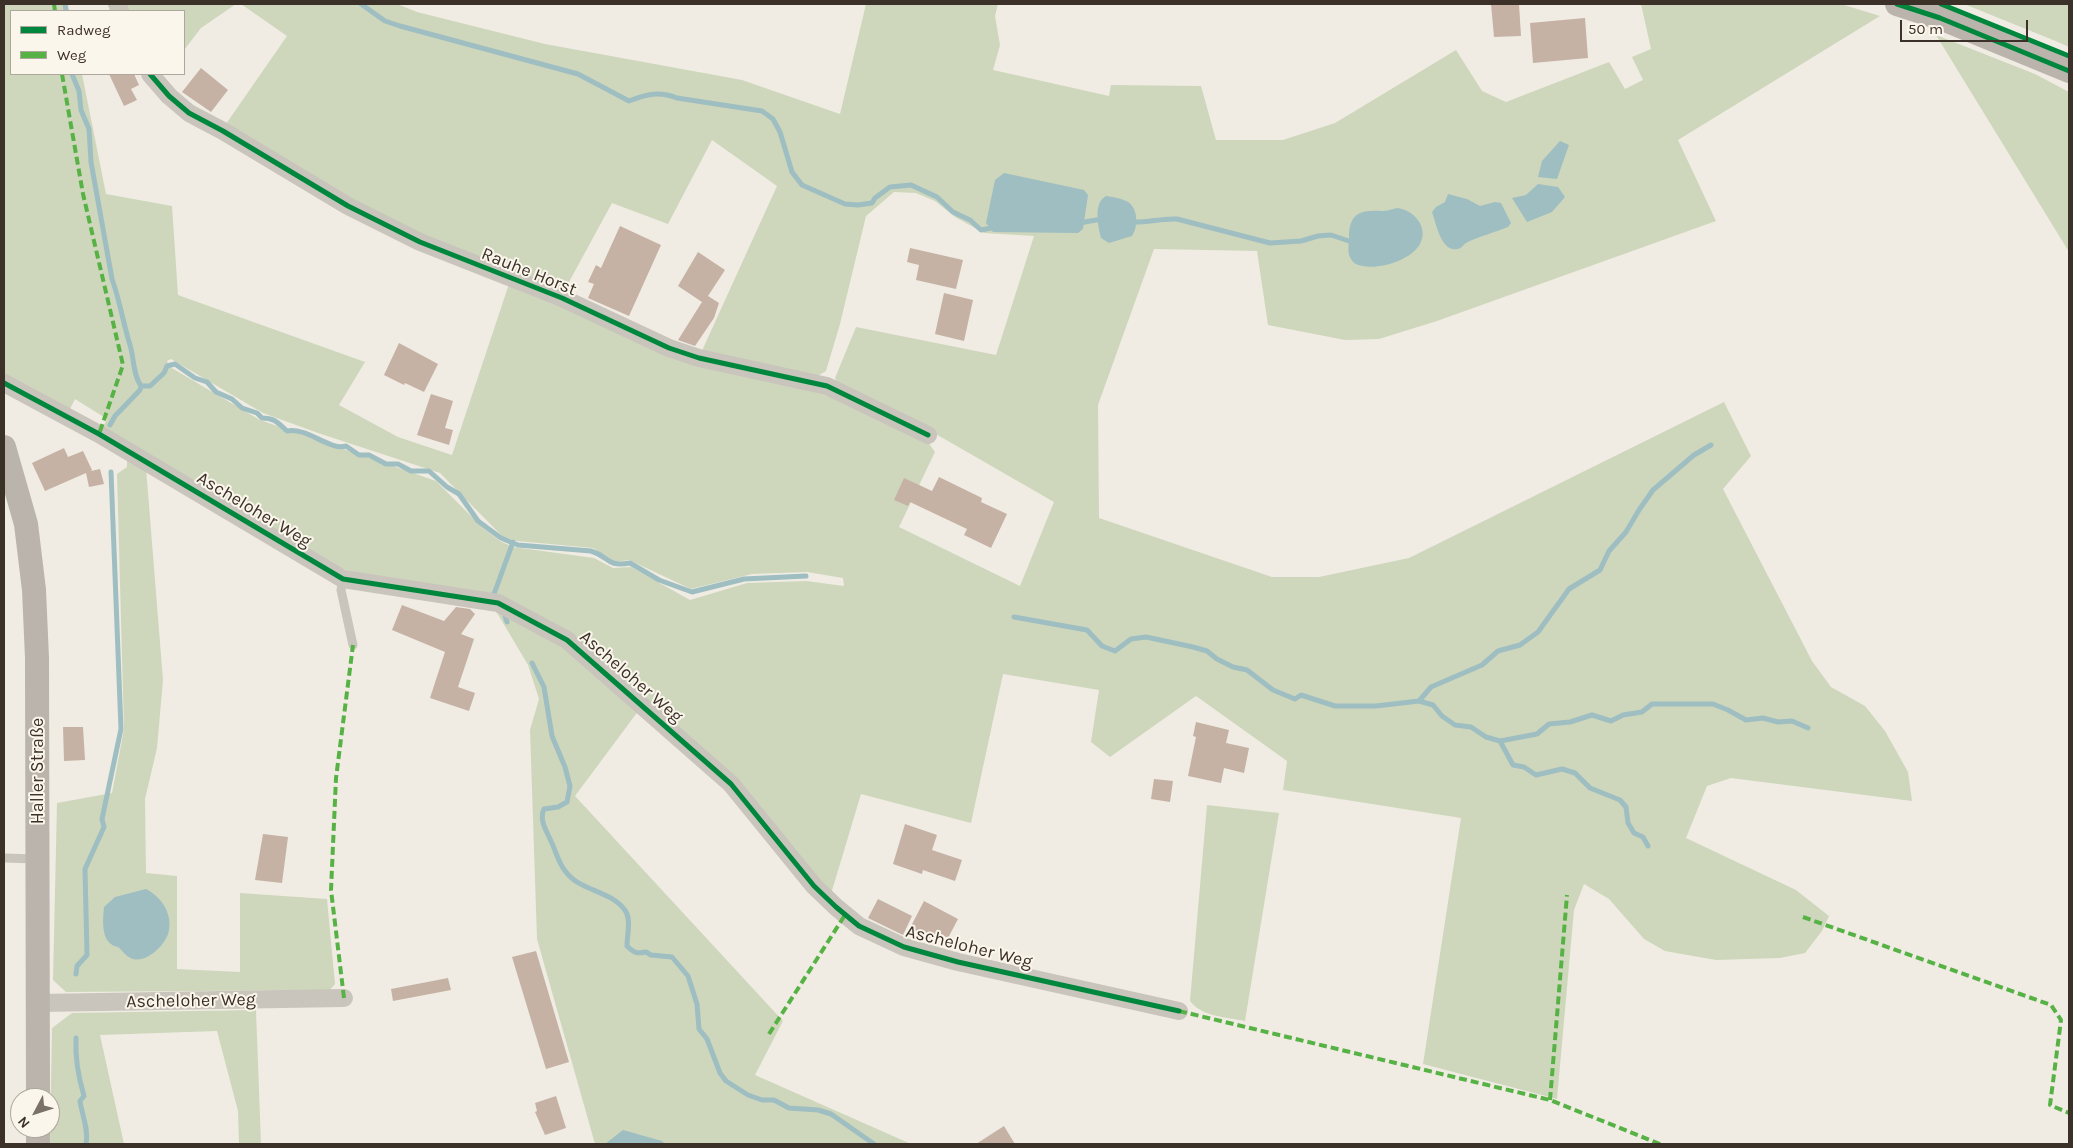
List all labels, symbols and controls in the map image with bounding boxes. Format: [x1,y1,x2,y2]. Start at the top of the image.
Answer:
legend [10,10,185,75]
scale bar [1903,10,2030,42]
text: 50 m [1908,20,1943,38]
text: Radweg [57,21,110,39]
text: Weg [57,46,86,64]
street label: Rauhe Horst [478,243,580,301]
street label: Ascheloher Weg [193,467,315,553]
street label: Ascheloher Weg [575,626,687,728]
street label: Haller Straße [27,718,49,824]
street label: Ascheloher Weg [903,921,1035,973]
street label: Ascheloher Weg [126,989,256,1013]
north arrow [10,1088,60,1138]
text: N [14,1113,34,1132]

